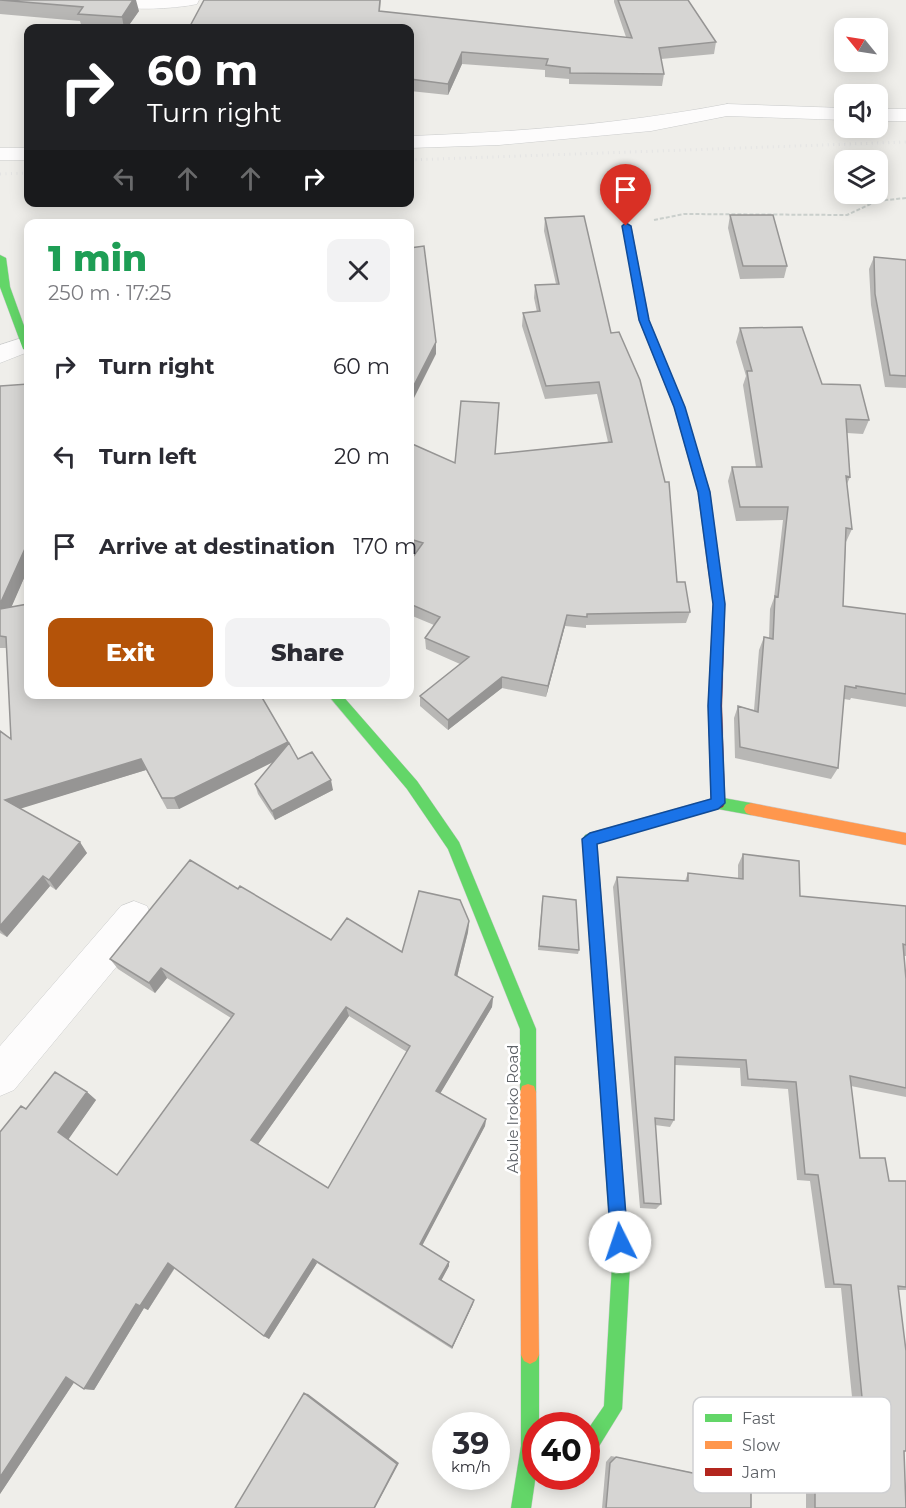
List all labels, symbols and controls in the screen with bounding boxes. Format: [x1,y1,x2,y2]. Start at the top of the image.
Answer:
north arrow [834,18,888,72]
map controls [834,18,888,204]
text: 60 m [147,44,258,96]
icon: right [48,48,126,126]
button: sound [834,84,888,138]
text: Turn right [147,96,282,129]
button: layers [834,150,888,204]
icon: left [108,162,141,195]
icon: ahead [171,162,204,195]
icon: ahead [234,162,267,195]
icon: right [297,162,330,195]
pin [600,164,651,226]
icon: arrive [609,173,642,206]
text: 1 min [48,236,147,280]
button: close [327,239,390,302]
text: 250 m · 17:25 [48,281,171,305]
icon: right [48,350,81,383]
text: Turn right [99,353,214,380]
text: 60 m [333,353,390,380]
icon: left [48,440,81,473]
text: Turn left [99,443,197,470]
text: 20 m [334,443,390,470]
icon: arrive [48,530,81,563]
text: Arrive at destination [99,533,335,560]
text: 170 m [353,533,417,560]
button: Exit [48,618,213,687]
button: Share [225,618,390,687]
street label: Abule Iroko Road [503,1045,522,1174]
position arrow [588,1210,652,1274]
legend [693,1397,891,1493]
text: Fast [742,1409,776,1428]
speed limit sign: 40 [522,1412,600,1490]
text: 39 [453,1425,489,1462]
text: Slow [742,1436,780,1455]
text: km/h [451,1457,491,1476]
text: Jam [741,1463,776,1482]

